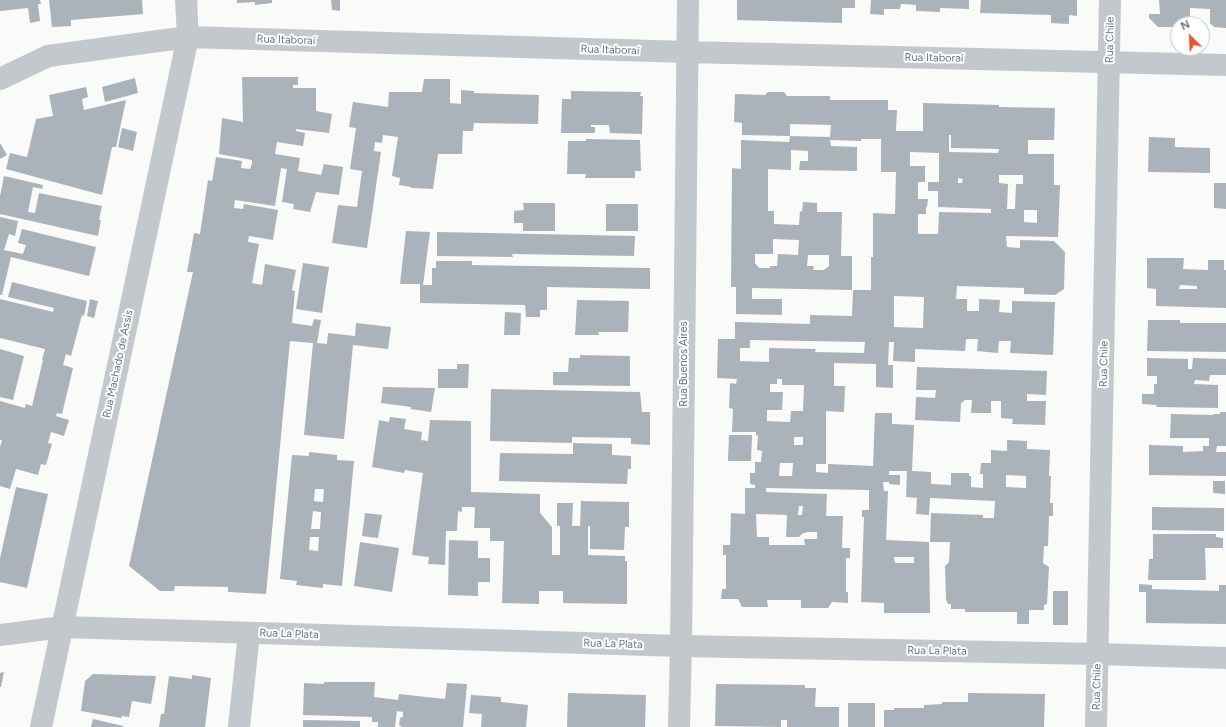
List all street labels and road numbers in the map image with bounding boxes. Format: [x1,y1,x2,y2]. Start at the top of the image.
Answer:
street label: Rua Chile [1103,17,1117,63]
street label: Rua Itaboraí [256,32,316,48]
street label: Rua Itaboraí [580,42,640,58]
street label: Rua Itaboraí [905,51,963,65]
street label: Rua Machado de Assis [100,309,136,419]
street label: Rua Buenos Aires [677,321,691,407]
street label: Rua Chile [1097,341,1111,387]
street label: Rua La Plata [259,626,319,642]
street label: Rua La Plata [583,636,643,652]
street label: Rua La Plata [907,644,967,658]
street label: Rua Chile [1090,664,1104,710]

